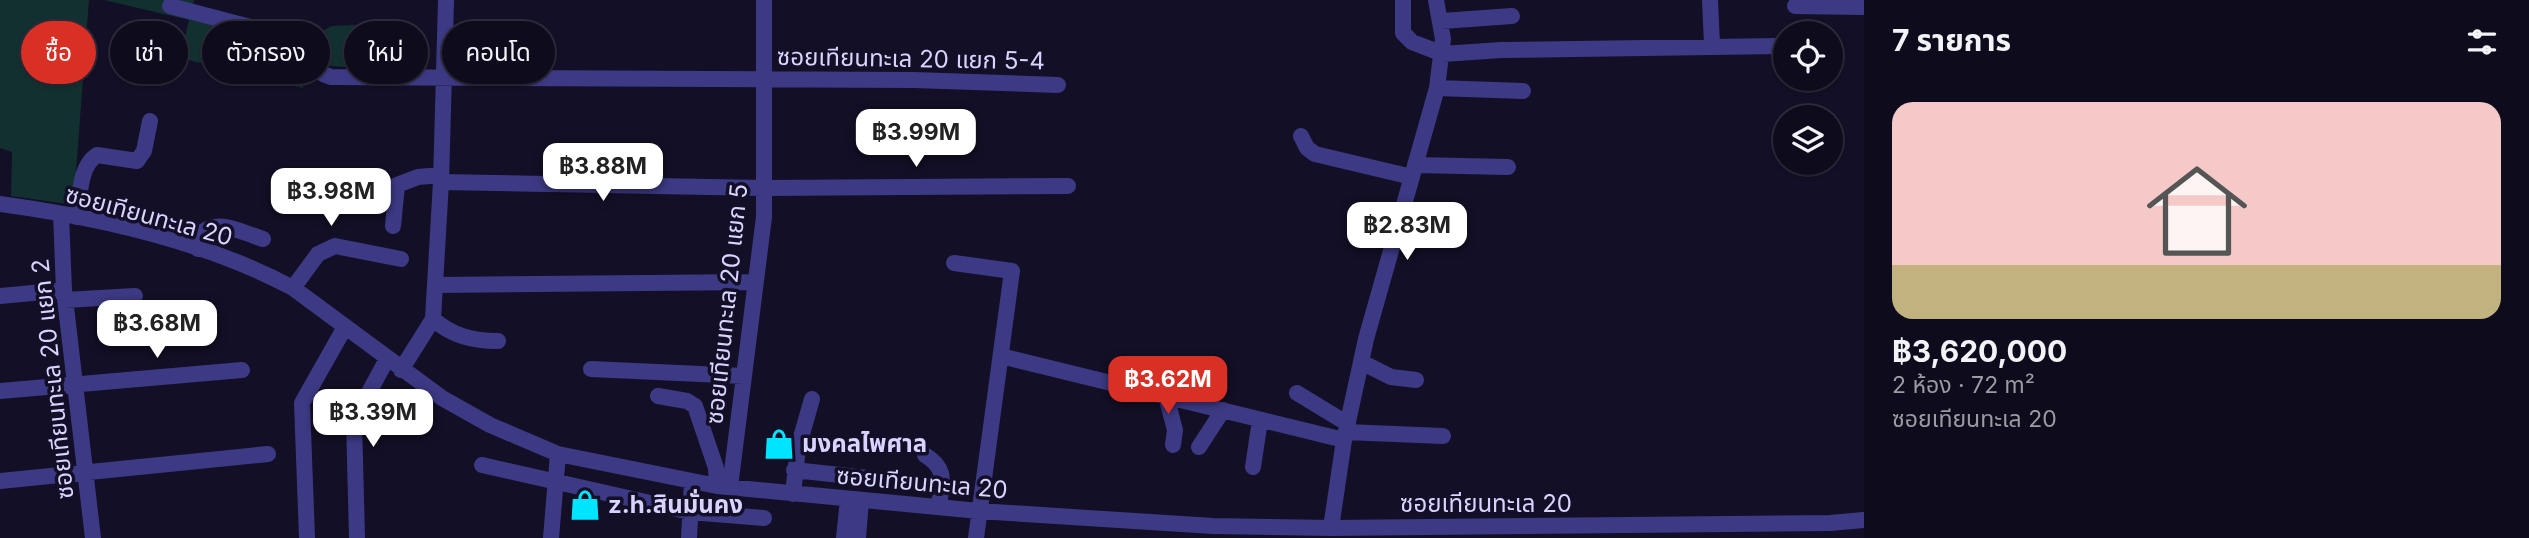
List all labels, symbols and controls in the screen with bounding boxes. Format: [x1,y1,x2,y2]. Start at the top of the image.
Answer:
chip: ซื้อ [21,21,96,84]
chip: เช่า [110,21,188,84]
chip: ตัวกรอง [202,21,330,84]
chip: ใหม่ [344,21,428,84]
chip: คอนโด [442,21,555,84]
map controls [1773,21,1843,175]
button: locate [1773,21,1843,91]
text: 7 รายการ [1892,22,2011,58]
icon: filters [2463,23,2501,61]
street label: ซอยเทียนทะเล 20 แยก 5-4 [777,42,1045,75]
button: layers [1773,105,1843,175]
pin: ฿3.99M [859,110,973,169]
text: ฿3.99M [872,118,960,146]
pin: ฿3.88M [546,144,660,203]
icon: home [2134,148,2260,274]
text: ฿3.88M [559,152,647,180]
pin: ฿3.98M [274,168,388,228]
text: ฿3.98M [287,177,375,205]
street label: ซอยเทียนทะเล 20 [62,179,236,252]
street label: ซอยเทียนทะเล 20 แยก 5 [699,182,754,426]
pin: ฿2.83M [1350,202,1464,262]
text: ฿2.83M [1363,211,1451,239]
street label: ซอยเทียนทะเล 20 แยก 2 [25,257,80,501]
pin: ฿3.68M [100,300,214,360]
text: ฿3.68M [113,309,201,337]
text: ฿3,620,000 [1892,333,2067,369]
pin: ฿3.62M [1111,356,1225,416]
text: ฿3.62M [1124,365,1212,393]
text: 2 ห้อง · 72 m² [1892,371,2035,399]
pin: ฿3.39M [316,390,430,449]
text: ฿3.39M [329,398,417,426]
text: ซอยเทียนทะเล 20 [1892,405,2057,433]
shop icon: มงคลไพศาล [762,427,796,461]
place label: มงคลไพศาล [802,429,927,458]
street label: ซอยเทียนทะเล 20 [835,461,1009,504]
shop icon: z.h.สินมั่นคง [568,488,602,522]
place label: z.h.สินมั่นคง [608,489,743,519]
street label: ซอยเทียนทะเล 20 [1400,489,1572,518]

